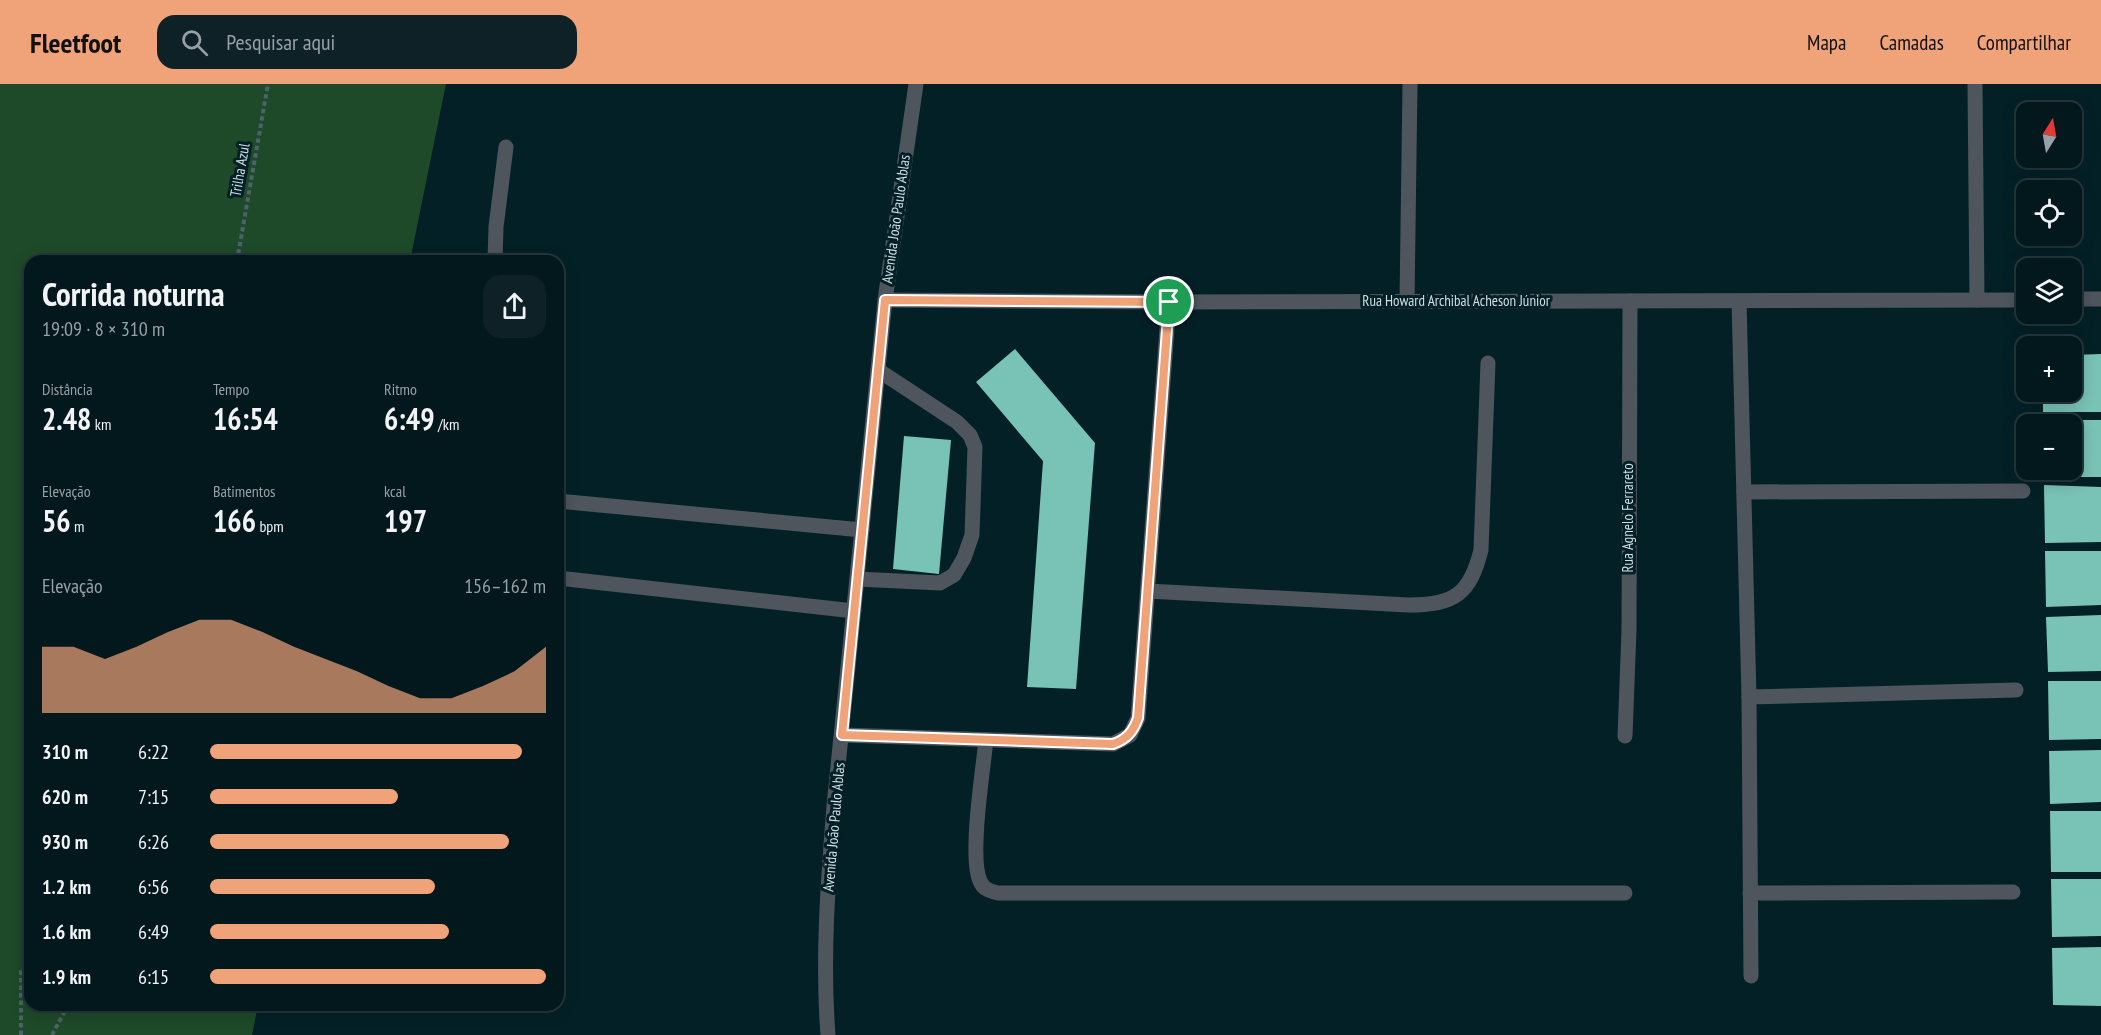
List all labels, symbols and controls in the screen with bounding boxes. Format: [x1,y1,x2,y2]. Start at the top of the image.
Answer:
search box [157,15,577,69]
text: Fleetfoot [30,24,121,61]
icon: search [178,26,211,59]
text: Pesquisar aqui [226,28,335,56]
text: Mapa [1807,29,1846,56]
text: Camadas [1879,29,1944,56]
text: Compartilhar [1977,29,2071,56]
north arrow [2016,102,2082,168]
map controls [2016,102,2082,480]
street label: Trilha Azul [225,141,254,198]
street label: Avenida João Paulo Ablas [877,153,914,284]
button: locate [2016,180,2082,246]
button: layers [2016,258,2082,324]
text: Corrida noturna [42,272,225,315]
button: share [483,275,546,338]
pin [1143,276,1194,327]
icon: arrive [1152,285,1185,318]
street label: Rua Howard Archibal Acheson Júnior [1362,291,1551,310]
text: 19:09 · 8 × 310 m [42,316,165,342]
button: + [2016,336,2082,402]
text: Distância [42,379,93,399]
text: Tempo [213,379,249,399]
text: Ritmo [384,379,417,399]
text: 2.48 [42,399,91,438]
text: 16:54 [213,399,278,438]
text: 6:49 [384,399,435,438]
text: km [91,414,111,434]
text: /km [435,414,459,434]
button: − [2016,414,2082,480]
street label: Rua Agnelo Ferrareto [1618,463,1637,573]
text: Elevação [42,481,91,501]
text: Batimentos [213,481,275,501]
text: kcal [384,481,406,501]
text: 56 [42,501,71,540]
text: 166 [213,501,256,540]
text: 197 [384,501,427,540]
text: m [71,516,85,536]
text: bpm [256,516,284,536]
text: Elevação [42,573,103,599]
text: 156–162 m [464,573,546,599]
text: 310 m [42,739,88,765]
text: 6:22 [138,739,169,765]
street label: Avenida João Paulo Ablas [818,762,849,892]
text: 620 m [42,784,88,810]
text: 7:15 [138,784,169,810]
text: 930 m [42,829,88,855]
text: 6:26 [138,829,169,855]
text: 1.2 km [42,874,91,900]
text: 6:56 [138,874,169,900]
text: 1.6 km [42,919,91,945]
text: 6:49 [138,919,169,945]
text: 1.9 km [42,964,91,990]
text: 6:15 [138,964,169,990]

